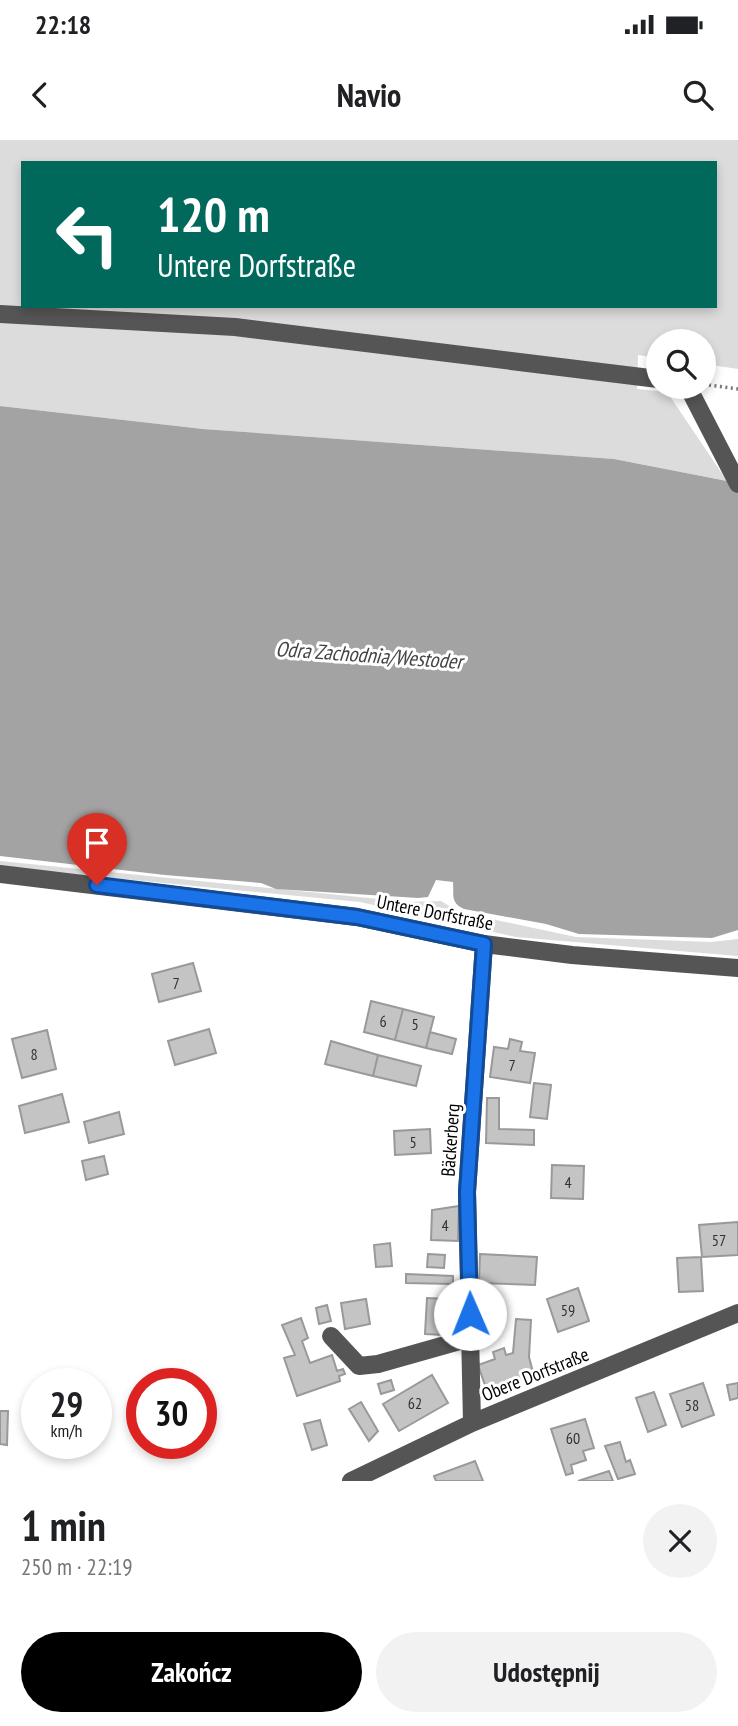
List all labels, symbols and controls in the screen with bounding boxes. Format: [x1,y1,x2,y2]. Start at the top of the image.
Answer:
text: 22:18 [35,8,91,41]
text: Navio [337,74,401,116]
icon: back [21,76,59,114]
icon: search [679,76,717,114]
text: 120 m [157,182,270,246]
icon: left [42,189,133,280]
text: Untere Dorfstraße [157,244,356,286]
map controls [646,329,716,399]
button: search [646,329,716,399]
water label: Odra Zachodnia/Westoder [275,635,466,675]
pin [67,813,127,885]
icon: arrive [78,824,116,862]
street label: Untere Dorfstraße [375,889,495,935]
house number: 7 [172,973,180,993]
house number: 6 [379,1011,387,1031]
house number: 5 [411,1014,419,1034]
house number: 8 [30,1044,38,1064]
house number: 7 [508,1055,516,1075]
street label: Bäckerberg [435,1103,465,1177]
house number: 5 [409,1132,417,1152]
house number: 4 [564,1172,572,1192]
house number: 4 [441,1215,449,1235]
house number: 57 [712,1230,726,1250]
position arrow [433,1277,507,1351]
house number: 59 [561,1300,575,1320]
street label: Obere Dorfstraße [478,1342,592,1406]
speed limit sign: 30 [126,1368,217,1459]
text: 29 [50,1381,83,1427]
house number: 62 [408,1393,422,1413]
house number: 58 [685,1395,699,1415]
text: km/h [51,1419,82,1442]
house number: 60 [566,1428,580,1448]
text: 1 min [21,1498,106,1553]
button: close [643,1504,717,1578]
text: 250 m · 22:19 [21,1552,133,1581]
button: Zakończ [21,1632,362,1712]
button: Udostępnij [376,1632,717,1712]

